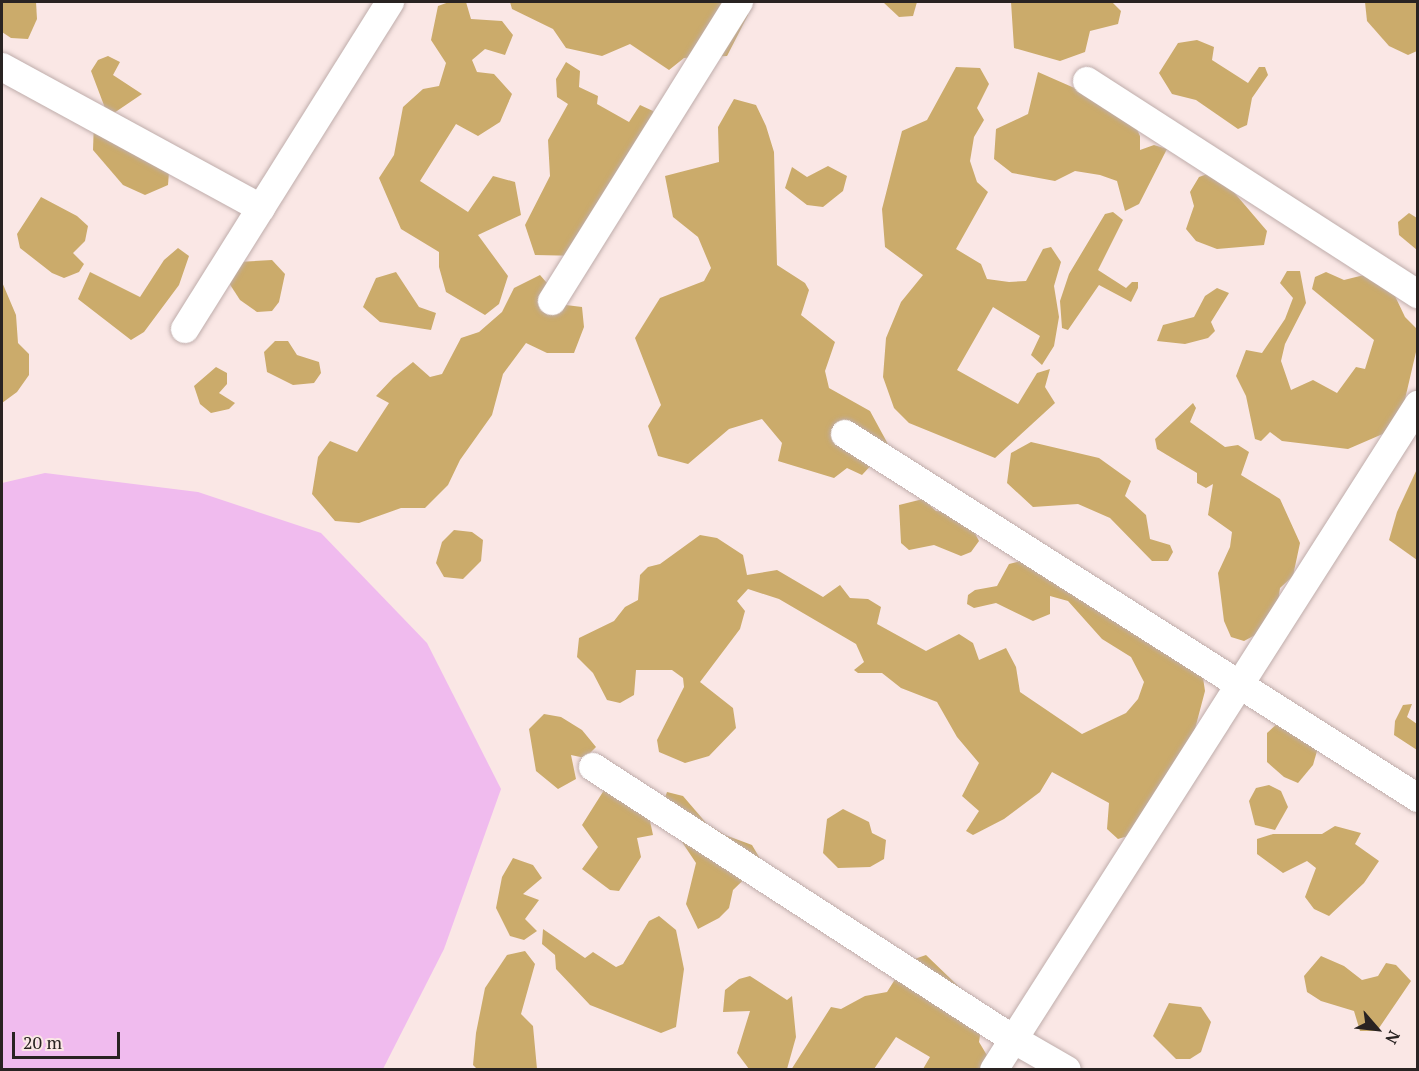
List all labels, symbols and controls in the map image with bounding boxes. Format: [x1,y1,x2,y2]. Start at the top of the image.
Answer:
north arrow [1347,999,1407,1059]
scale bar [15,1020,123,1058]
text: N [1380,1027,1405,1048]
text: 20 m [23,1030,62,1054]

